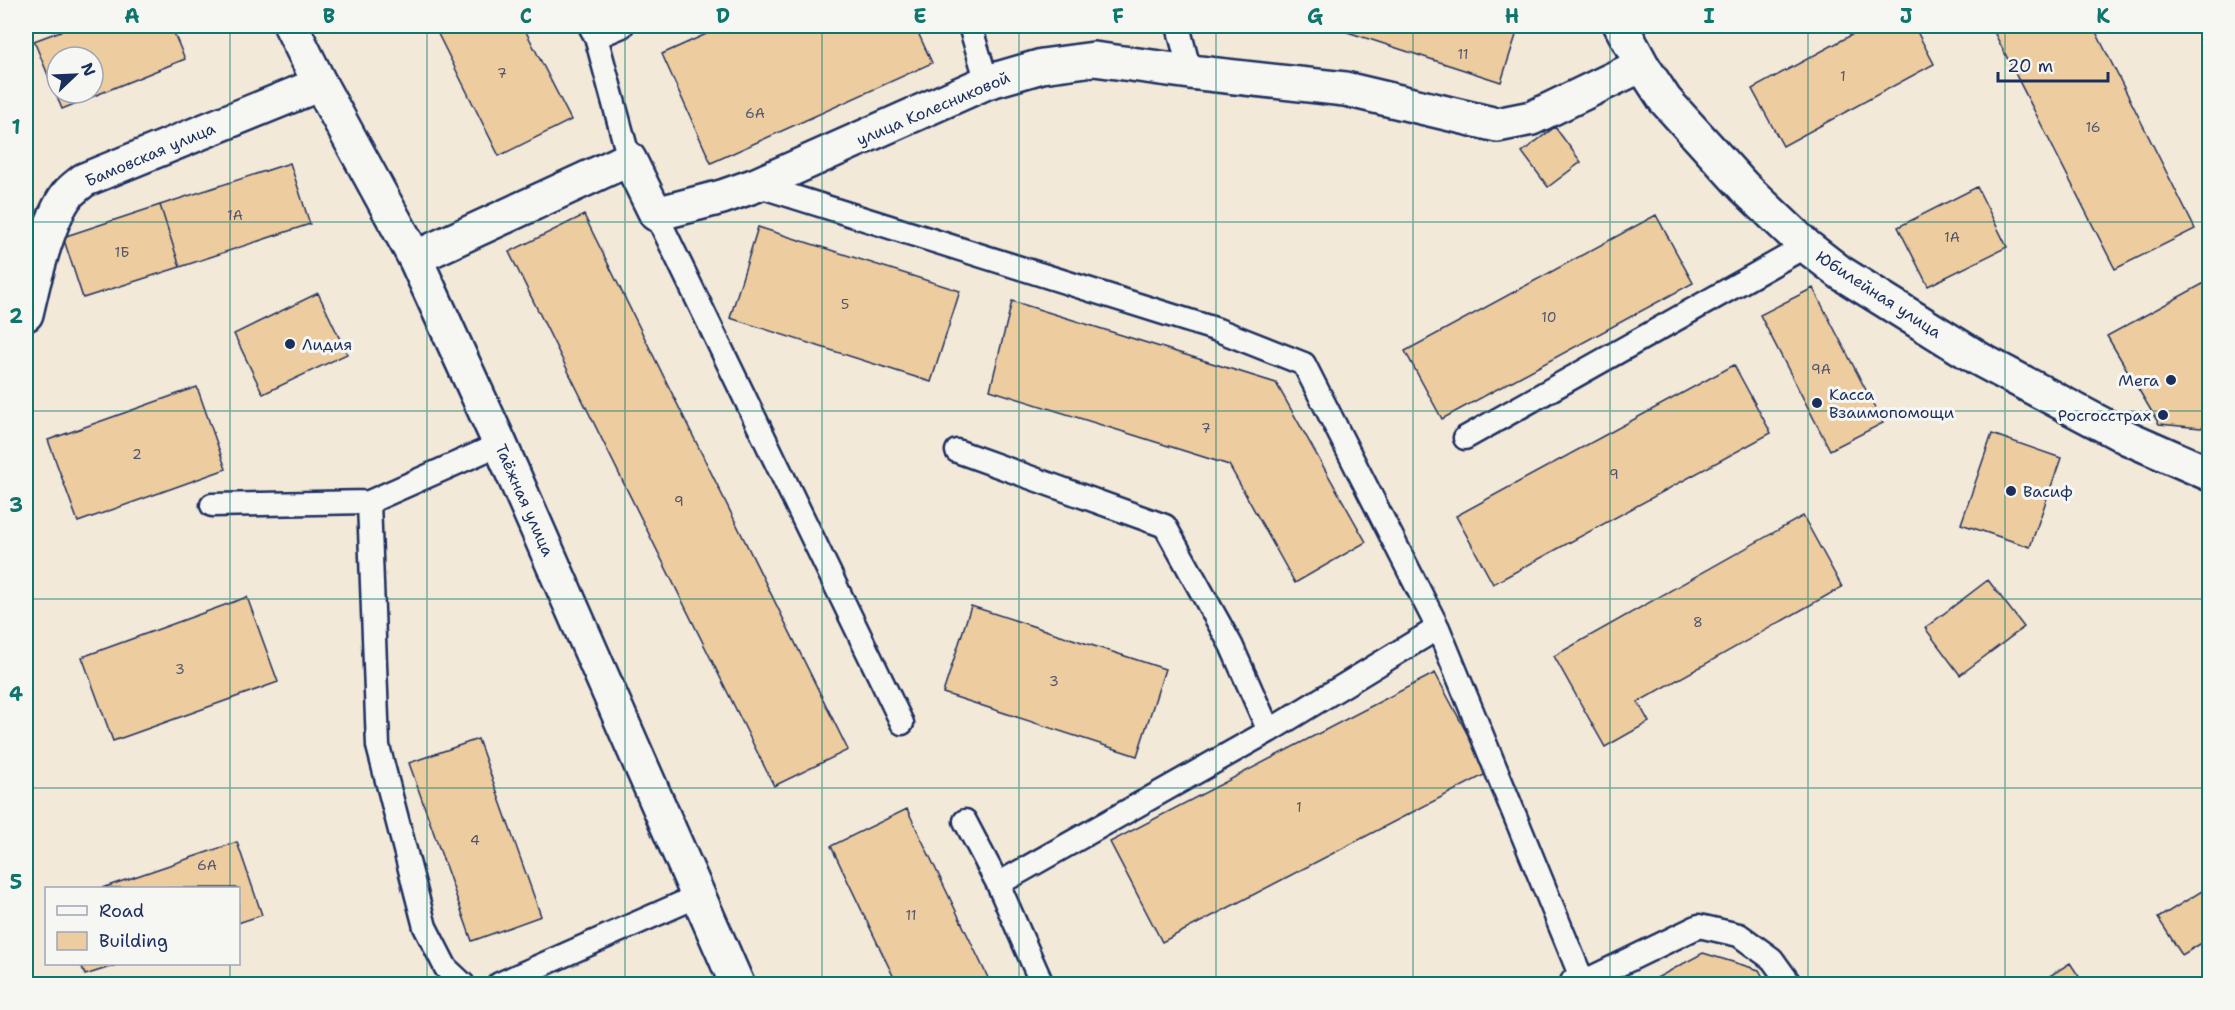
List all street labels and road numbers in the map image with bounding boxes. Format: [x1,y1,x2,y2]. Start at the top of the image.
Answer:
street label: улица Колесниковой [853,67,1013,150]
street label: Бамовская улица [82,118,218,191]
street label: Юбилейная улица [1812,246,1945,343]
street label: Таёжная улица [490,441,559,560]

